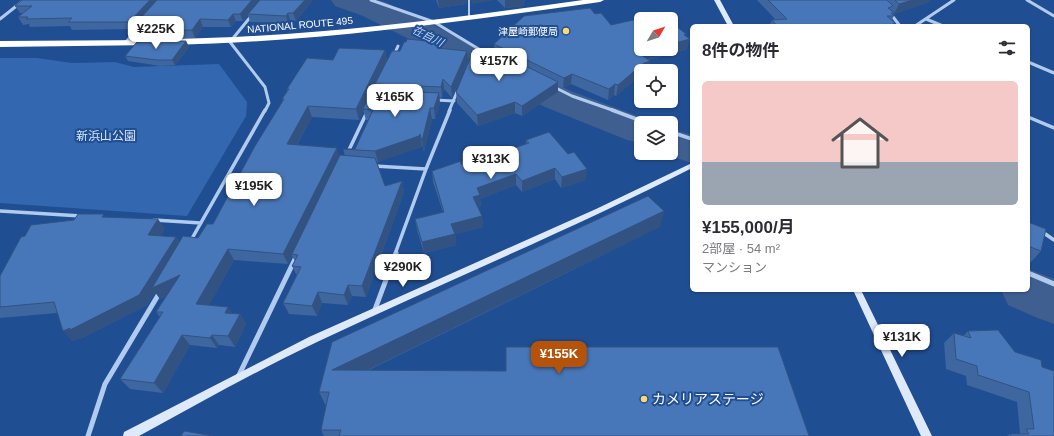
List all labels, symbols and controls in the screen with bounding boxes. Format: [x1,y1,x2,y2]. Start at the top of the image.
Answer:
north arrow [634,12,678,56]
map controls [634,12,678,160]
street label: NATIONAL ROUTE 495 [247,15,354,35]
pin: ¥225K [128,16,184,50]
text: ¥225K [137,21,175,36]
water label: 在自川 [411,23,446,49]
place label: 津屋崎郵便局 [498,26,558,37]
marker: 津屋崎郵便局 [561,26,571,36]
icon: filters [996,37,1018,59]
text: 8件の物件 [702,41,779,60]
pin: ¥157K [471,48,527,82]
text: ¥157K [480,53,518,68]
button: locate [634,64,678,108]
pin: ¥165K [367,84,423,118]
text: ¥165K [376,89,414,104]
icon: home [824,107,896,179]
button: layers [634,116,678,160]
park label: 新浜山公園 [76,129,136,143]
pin: ¥313K [463,146,519,180]
text: ¥313K [472,151,510,166]
pin: ¥195K [226,173,282,207]
text: ¥195K [235,178,273,193]
text: ¥155,000/月 [702,218,795,237]
text: 2部屋 · 54 m² [702,241,780,256]
pin: ¥290K [375,254,431,288]
text: ¥290K [384,259,422,274]
text: マンション [702,260,767,275]
pin: ¥131K [874,324,930,358]
text: ¥131K [883,329,921,344]
pin: ¥155K [531,341,587,375]
text: ¥155K [540,346,578,361]
place label: カメリアステージ [652,391,764,407]
marker: カメリアステージ [639,394,649,404]

